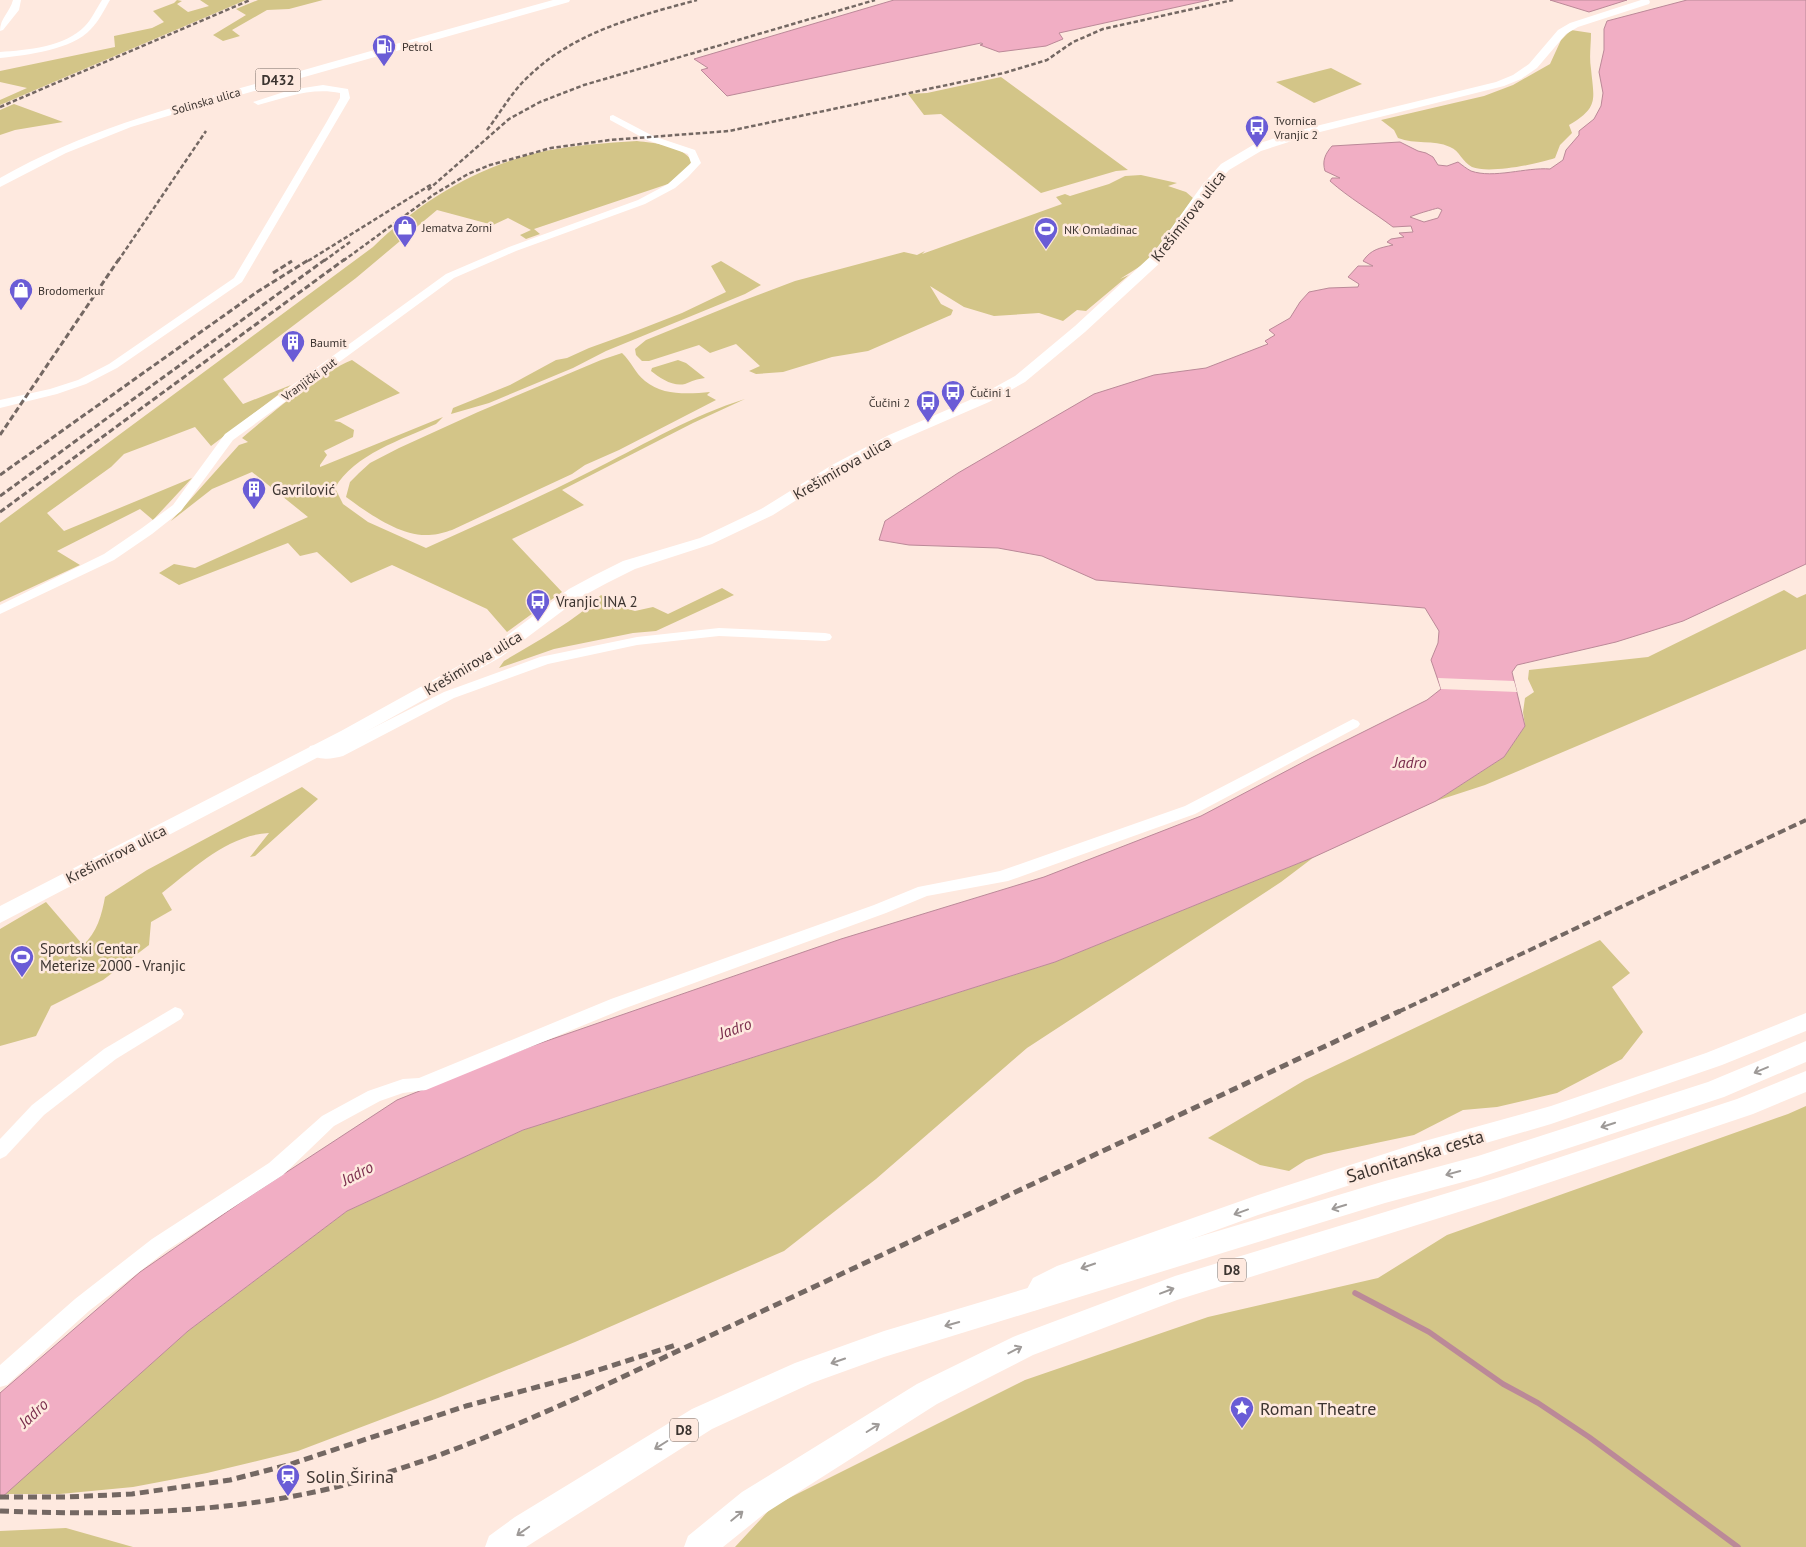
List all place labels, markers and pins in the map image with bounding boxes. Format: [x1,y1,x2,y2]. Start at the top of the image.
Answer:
fuel station icon: Petrol [371,33,397,67]
place label: Petrol [402,39,433,54]
place label: Tvornica Vranjic 2 [1273,113,1318,142]
bus stop icon: Tvornica Vranjic 2 [1244,114,1270,148]
shop icon: Jematva Zorni [392,214,418,248]
sports icon: NK Omladinac [1033,216,1059,250]
place label: Jematva Zorni [421,220,492,235]
place label: NK Omladinac [1064,222,1138,237]
shop icon: Brodomerkur [8,277,34,311]
place label: Brodomerkur [38,283,105,298]
building icon: Baumit [280,329,306,363]
place label: Baumit [310,335,346,350]
bus stop icon: Čučini 1 [940,379,966,413]
place label: Čučini 1 [970,385,1011,400]
bus stop icon: Čučini 2 [915,389,941,423]
place label: Čučini 2 [869,395,910,410]
building icon: Gavrilović [241,476,267,510]
place label: Gavrilović [272,480,335,499]
bus stop icon: Vranjic INA 2 [525,588,551,622]
place label: Vranjic INA 2 [555,592,638,611]
place label: Sportski Centar Meterize 2000 - Vranjic [40,939,186,975]
sports icon: Sportski Centar Meterize 2000 - Vranjic [9,944,35,978]
place icon: Roman Theatre [1229,1395,1255,1429]
place label: Roman Theatre [1260,1397,1376,1420]
station icon: Solin Širina [275,1463,301,1497]
place label: Solin Širina [306,1465,394,1488]

